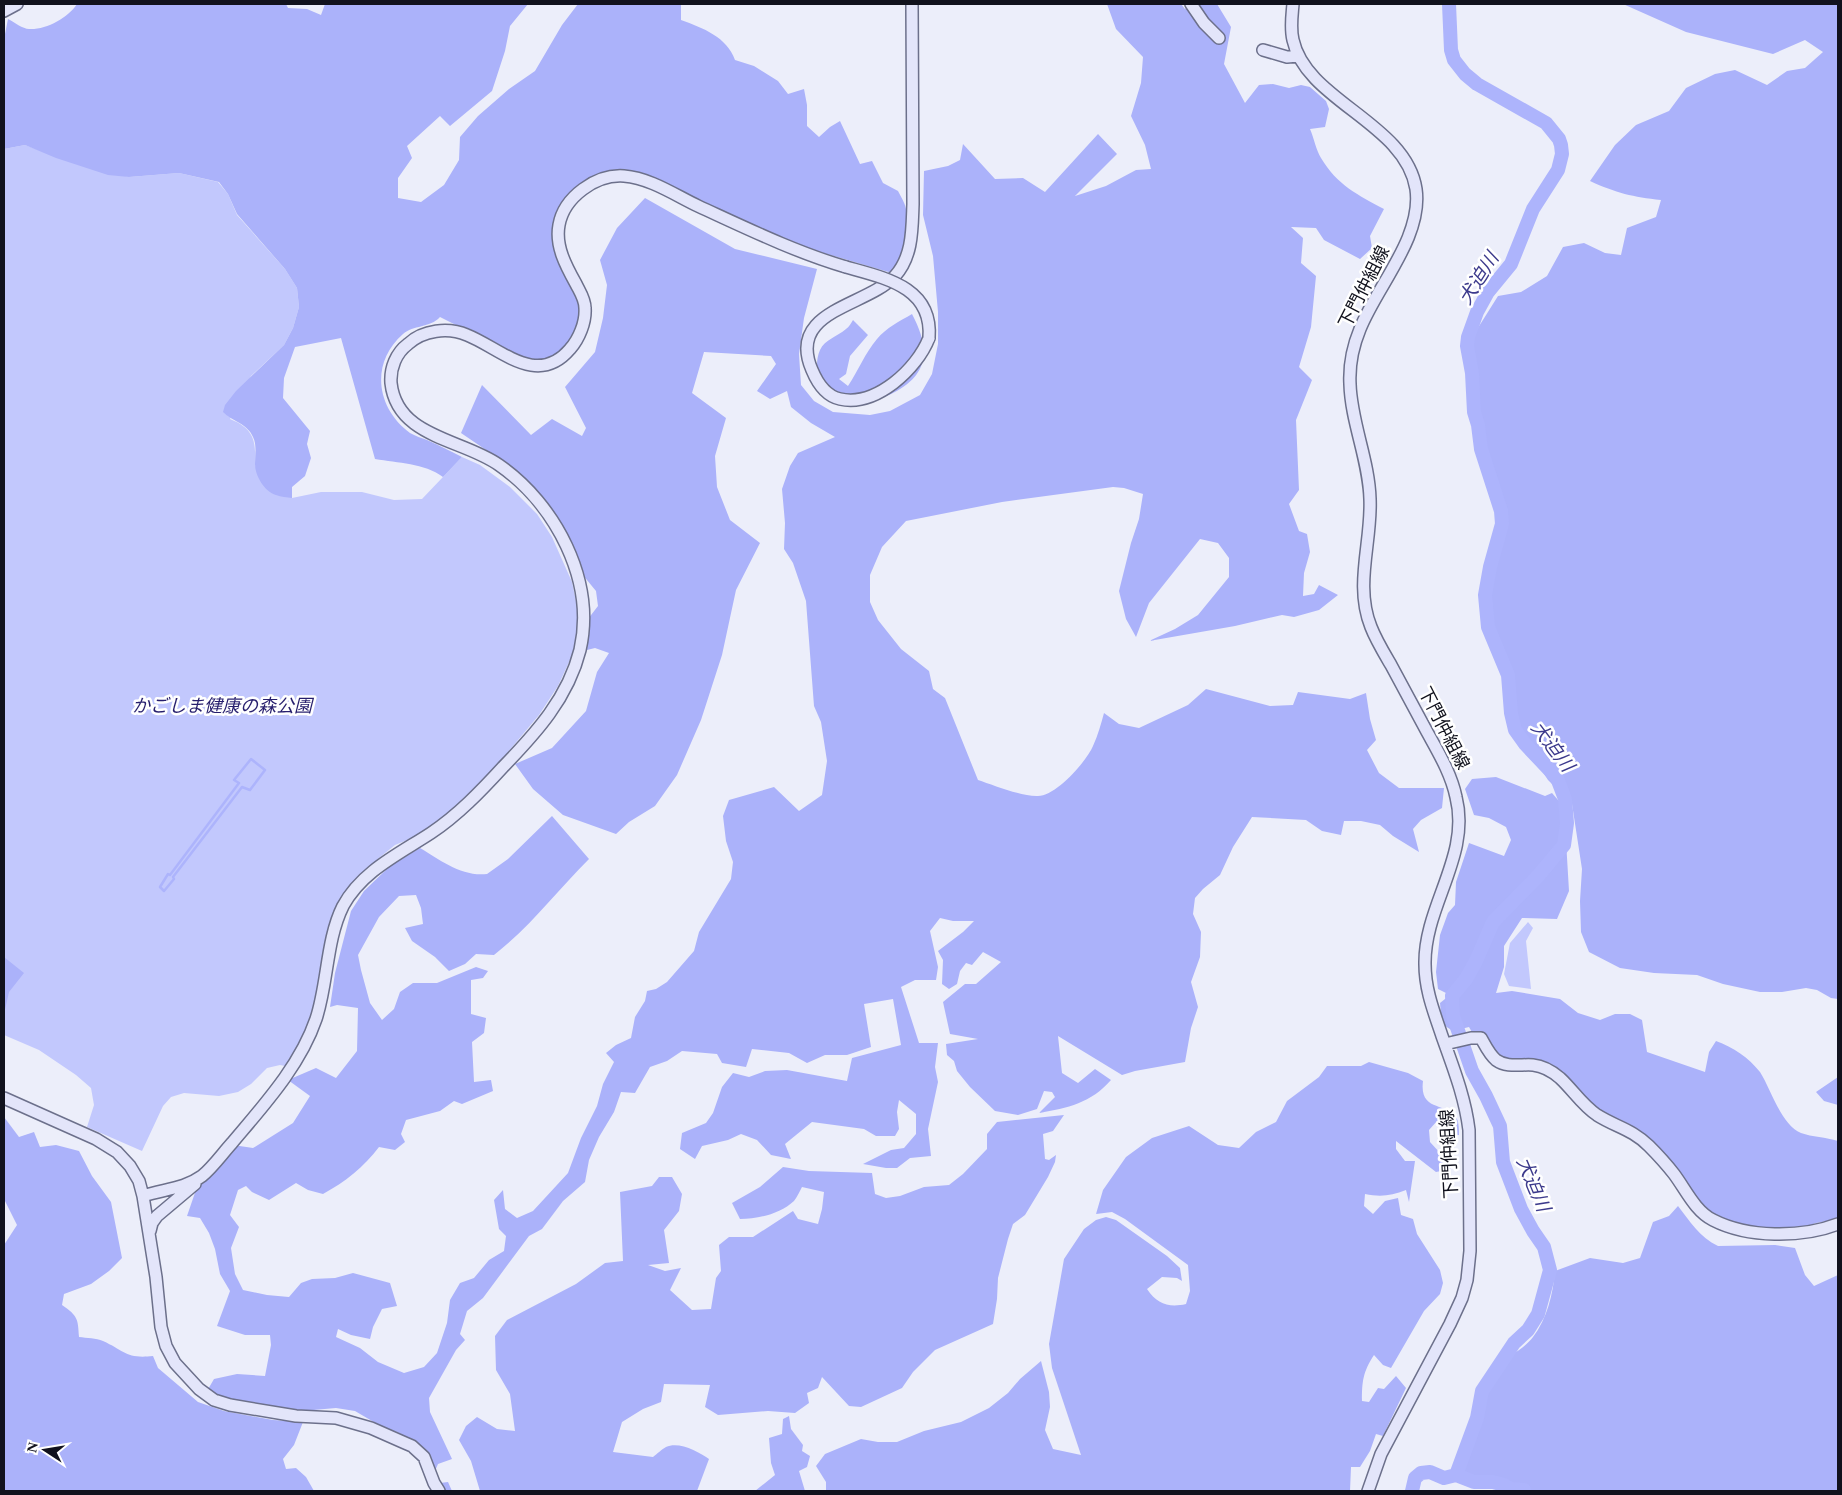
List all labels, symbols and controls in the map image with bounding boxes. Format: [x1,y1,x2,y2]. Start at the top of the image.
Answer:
street label: 下門仲組線 [1335,242,1393,332]
water label: 犬迫川 [1454,247,1503,308]
street label: 下門仲組線 [1415,683,1473,773]
park label: かごしま健康の森公園 [132,696,315,716]
water label: 犬迫川 [1527,717,1579,777]
street label: 下門仲組線 [1437,1109,1461,1199]
water label: 犬迫川 [1513,1154,1555,1216]
north arrow [20,1425,70,1475]
text: N [24,1441,41,1454]

